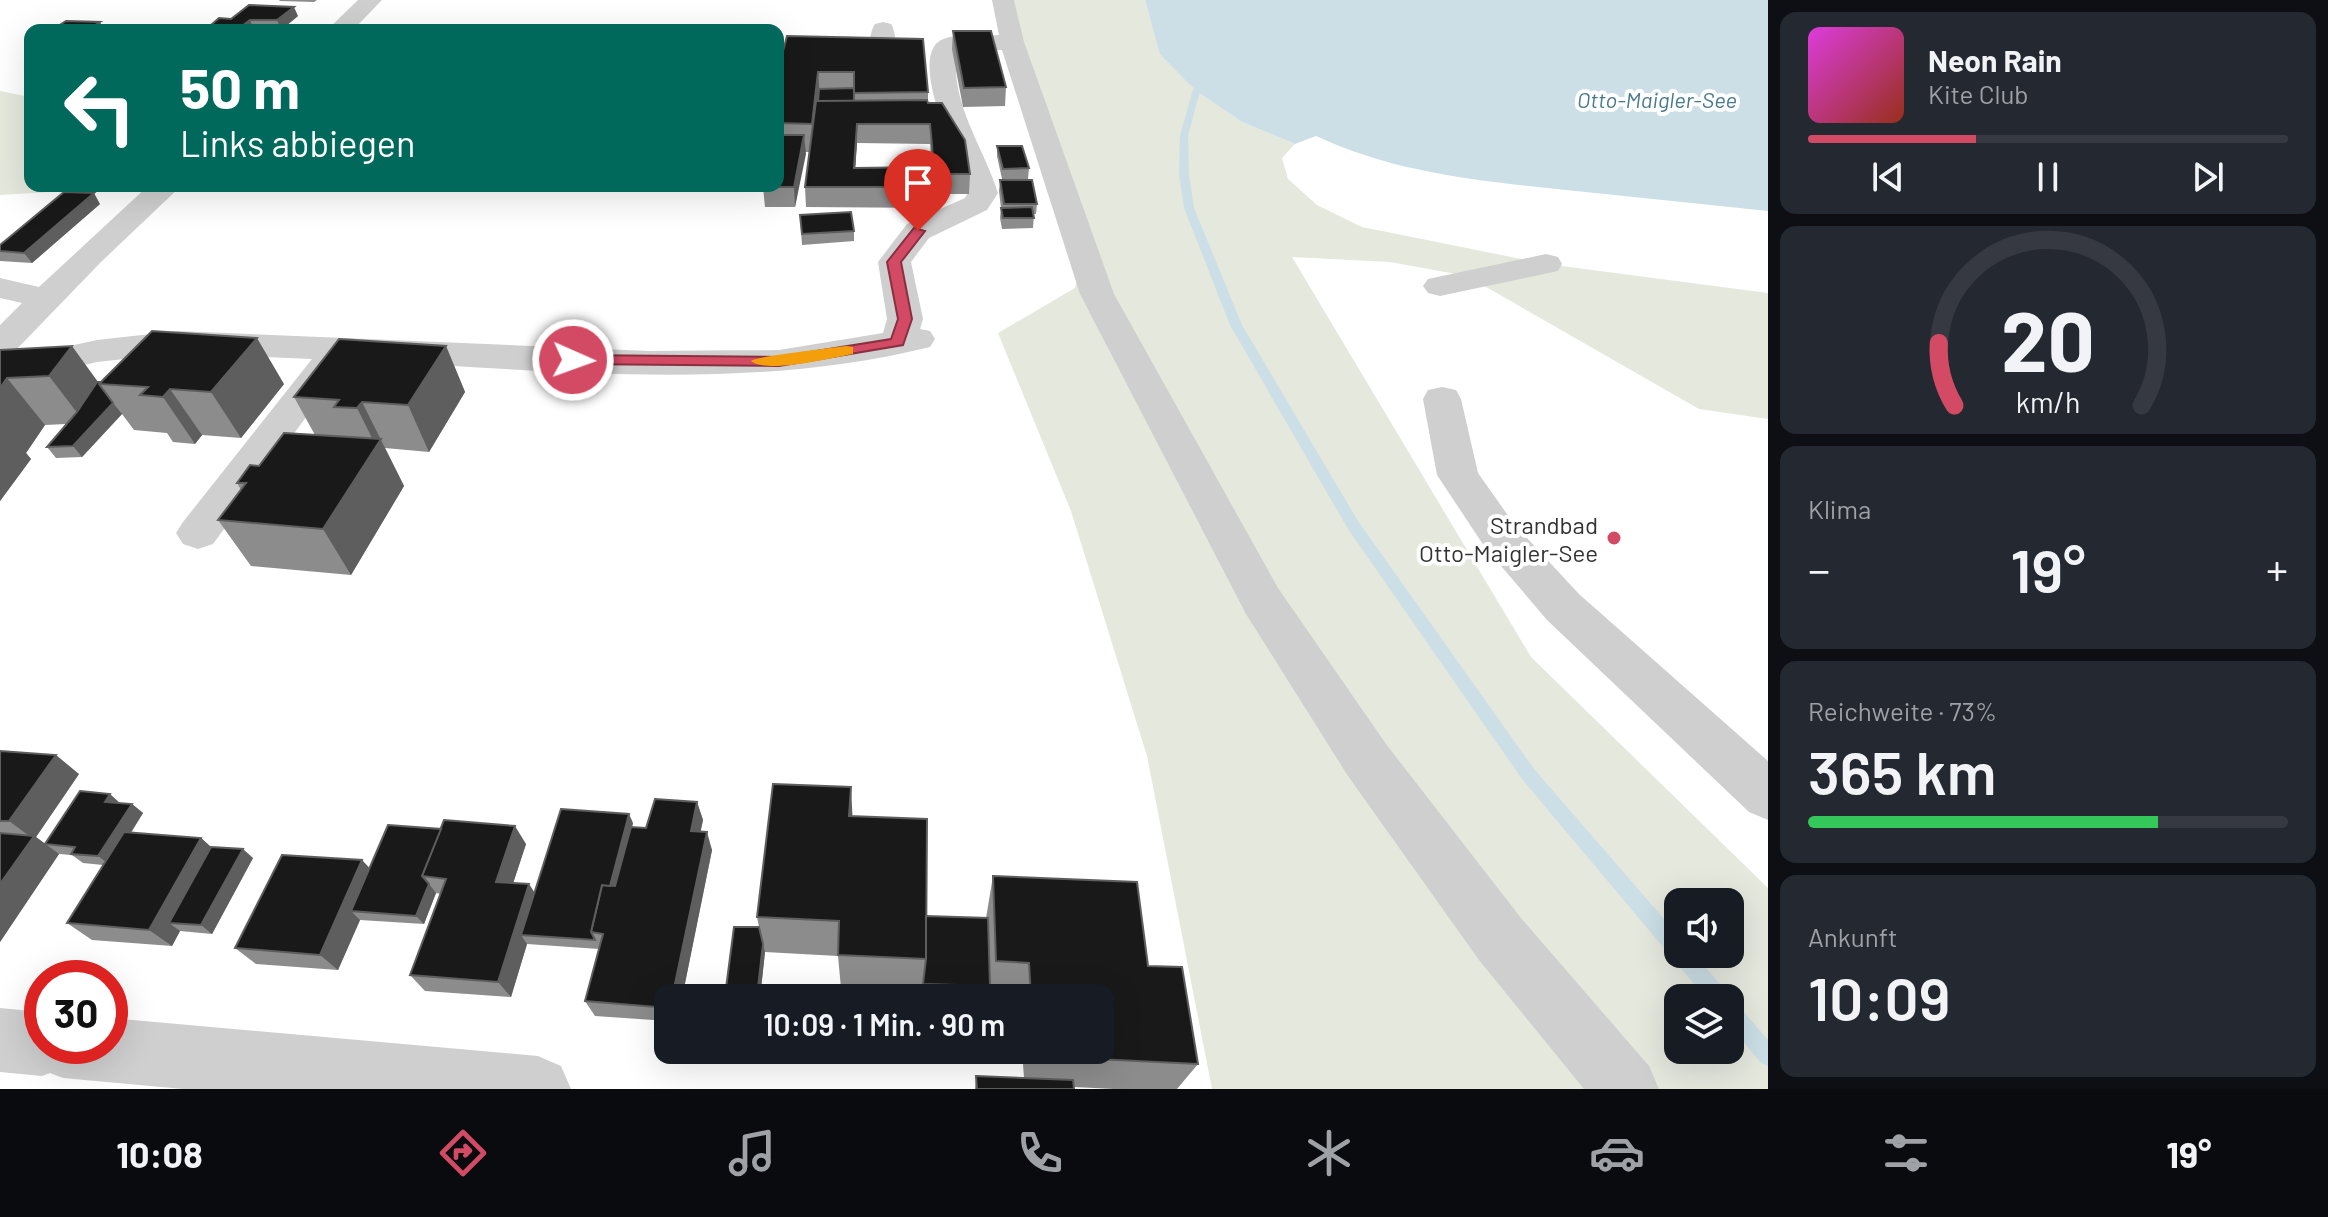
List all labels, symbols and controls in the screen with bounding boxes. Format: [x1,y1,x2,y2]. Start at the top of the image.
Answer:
text: Neon Rain [1928,42,2062,78]
text: 50 m [180,53,300,120]
icon: left [48,56,152,160]
text: Kite Club [1928,78,2029,109]
water label: Otto-Maigler-See [1577,86,1737,112]
text: Links abbiegen [180,121,415,164]
pin [884,149,952,231]
icon: previous [1866,155,1910,199]
icon: pause [2026,155,2070,199]
icon: next [2186,155,2230,199]
icon: arrive [896,161,940,205]
text: 20 [2001,289,2095,389]
position arrow [531,318,615,402]
text: km/h [2016,384,2080,419]
text: Klima [1808,493,1871,524]
place label: Strandbad Otto-Maigler-See [1419,510,1598,567]
marker: Strandbad Otto-Maigler-See [1605,529,1623,547]
text: 19° [2010,533,2086,605]
text: − [1808,542,1830,595]
text: + [2266,542,2288,595]
text: Reichweite · 73% [1808,695,1997,726]
text: 365 km [1808,735,1996,807]
map controls [1664,888,1744,1064]
button: sound [1664,888,1744,968]
text: Ankunft [1808,921,1897,952]
speed limit sign: 30 [24,960,128,1064]
text: 10:09 [1808,961,1950,1033]
button: layers [1664,984,1744,1064]
text: 10:09 · 1 Min. · 90 m [763,1006,1005,1042]
icon: directions [435,1125,491,1181]
icon: music [724,1125,780,1181]
icon: phone [1012,1125,1068,1181]
icon: climate [1301,1125,1357,1181]
icon: car [1589,1125,1645,1181]
icon: filters [1878,1125,1934,1181]
text: 10:08 [116,1132,203,1175]
text: 19° [2166,1132,2212,1175]

